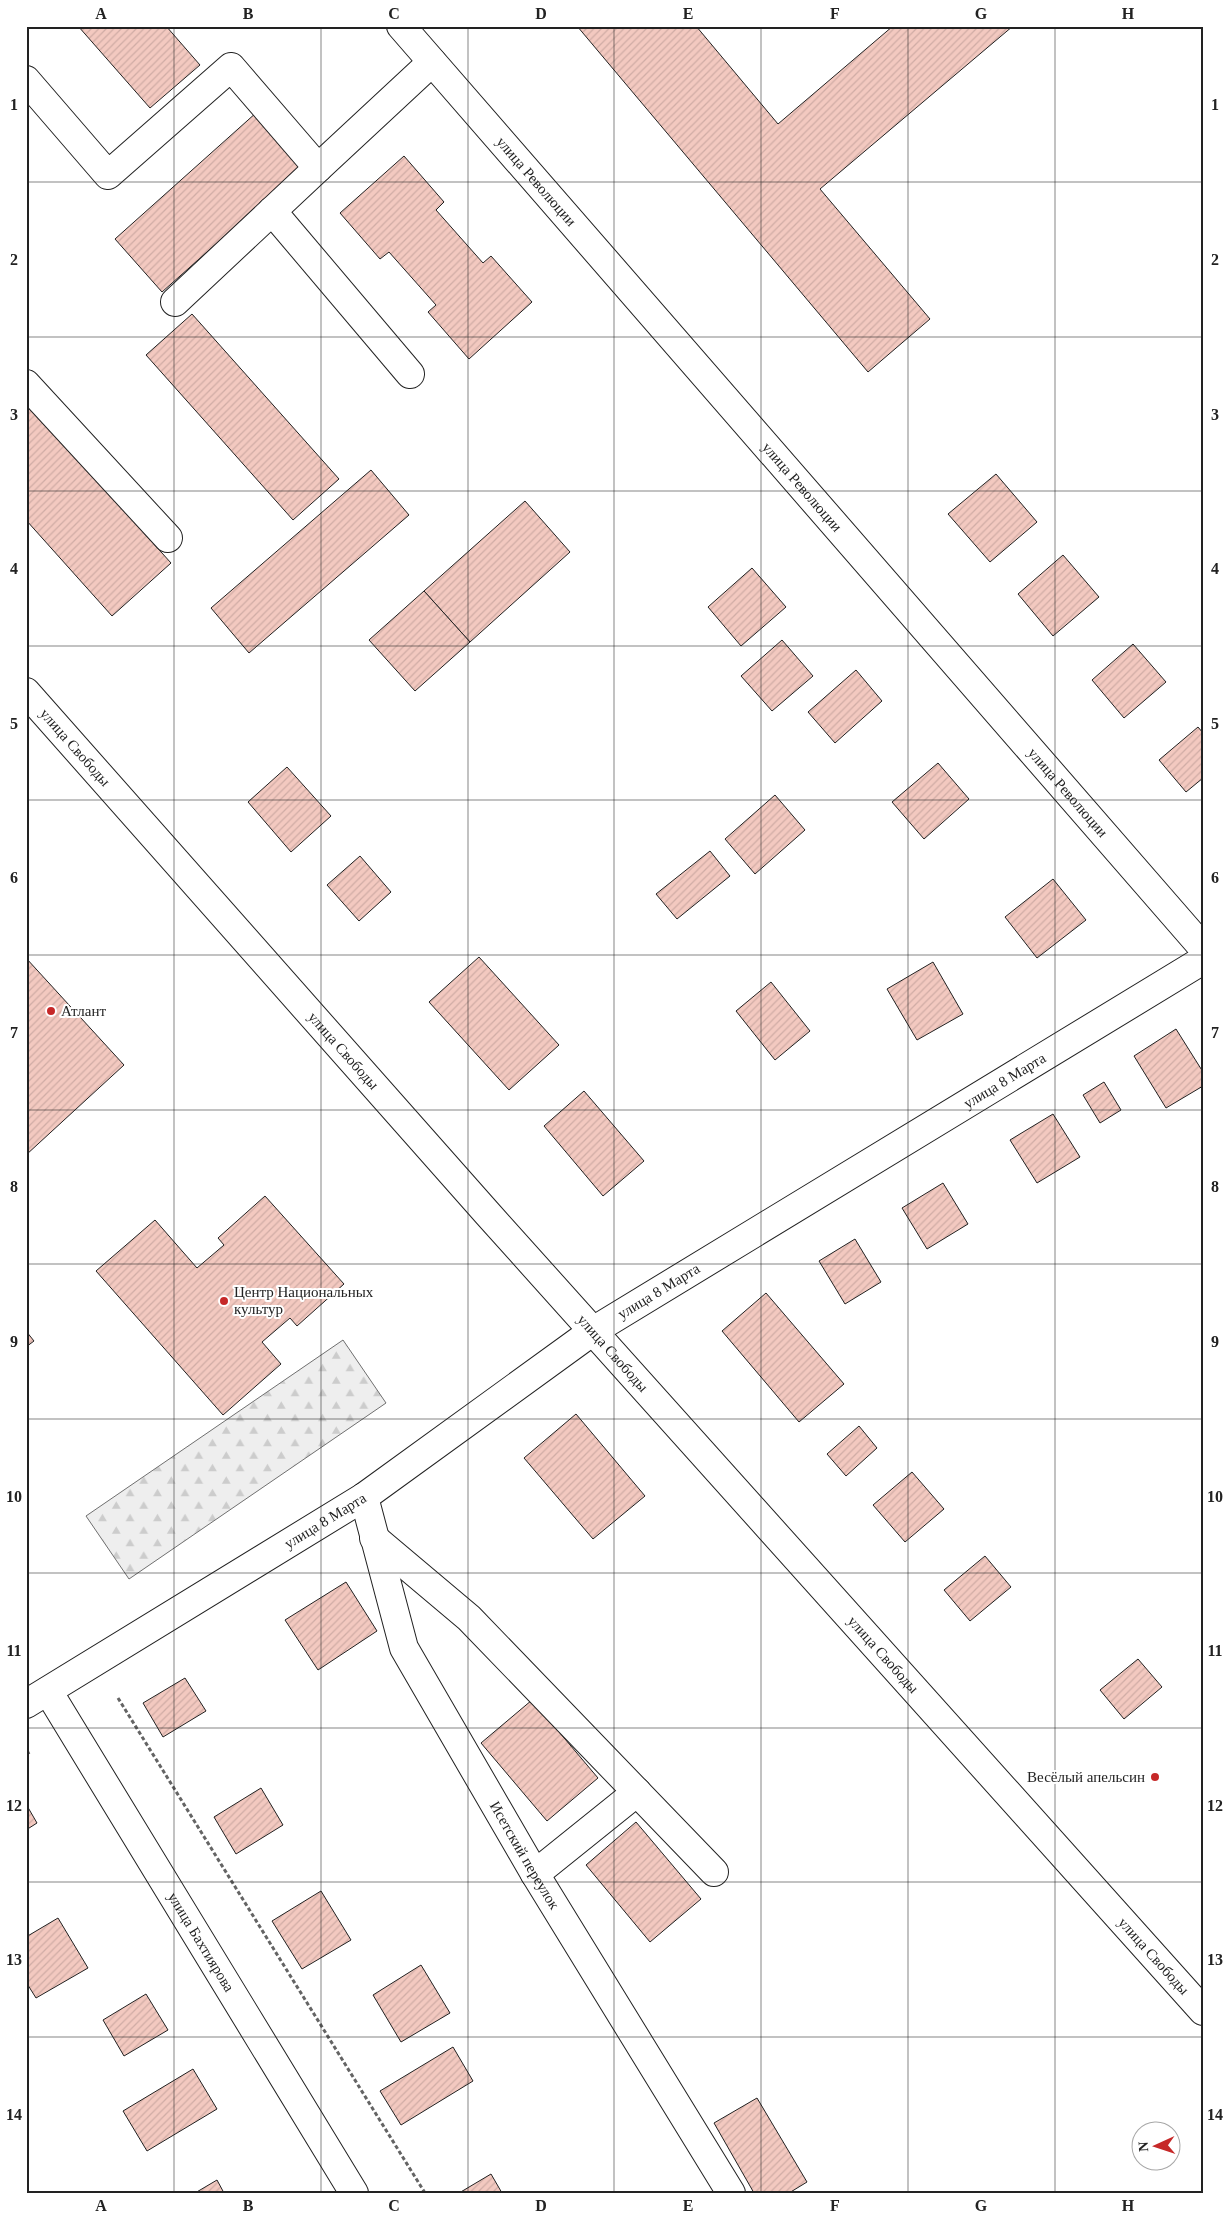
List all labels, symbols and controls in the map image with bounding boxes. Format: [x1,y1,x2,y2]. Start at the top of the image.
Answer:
text: A [95,5,107,22]
text: B [243,5,254,22]
text: C [388,5,400,22]
text: D [535,5,547,22]
text: E [683,5,693,22]
text: F [830,5,840,22]
text: G [975,5,988,22]
text: H [1122,5,1135,22]
text: 1 [10,96,18,113]
text: 1 [1211,96,1219,113]
street label: улица Революции [493,134,579,229]
text: 2 [10,251,18,268]
text: 2 [1211,251,1219,268]
text: 3 [10,406,18,423]
text: 3 [1211,406,1219,423]
street label: улица Революции [759,439,845,535]
text: 4 [10,560,18,577]
text: 4 [1211,560,1219,577]
street label: улица Свободы [37,706,113,789]
text: 5 [10,715,18,732]
text: 5 [1211,715,1219,732]
street label: улица Революции [1025,745,1111,840]
text: 6 [10,869,18,886]
text: 6 [1211,869,1219,886]
place label: Атлант [61,1003,106,1019]
marker: Атлант [45,1005,57,1017]
street label: улица Свободы [305,1009,382,1093]
text: 7 [10,1024,18,1041]
text: 7 [1211,1024,1219,1041]
street label: улица 8 Марта [961,1050,1049,1112]
text: 8 [10,1178,18,1195]
text: 8 [1211,1178,1219,1195]
street label: улица 8 Марта [615,1260,703,1322]
place label: Центр Национальных культур [234,1284,374,1317]
marker: Центр Национальных культур [218,1295,230,1307]
street label: улица Свободы [574,1311,651,1395]
text: 9 [10,1333,18,1350]
text: 9 [1211,1333,1219,1350]
text: 10 [6,1488,22,1505]
text: 10 [1207,1488,1223,1505]
street label: улица 8 Марта [282,1489,369,1552]
street label: улица Свободы [845,1613,922,1696]
text: 11 [6,1642,22,1659]
text: 11 [1207,1642,1223,1659]
place label: Весёлый апельсин [1027,1769,1145,1785]
marker: Весёлый апельсин [1149,1771,1161,1783]
text: 12 [6,1797,22,1814]
text: 12 [1207,1797,1223,1814]
street label: Исетский переулок [487,1798,563,1913]
street label: улица Бахтиярова [165,1889,238,1995]
street label: улица Свободы [1115,1914,1192,1998]
text: 13 [6,1951,22,1968]
text: 13 [1207,1951,1223,1968]
text: 14 [6,2106,22,2123]
text: 14 [1207,2106,1223,2123]
north arrow [1132,2122,1182,2172]
text: N [1136,2141,1151,2152]
text: A [95,2197,107,2214]
text: B [243,2197,254,2214]
text: C [388,2197,400,2214]
text: D [535,2197,547,2214]
text: E [683,2197,693,2214]
text: F [830,2197,840,2214]
text: G [975,2197,988,2214]
text: H [1122,2197,1135,2214]

